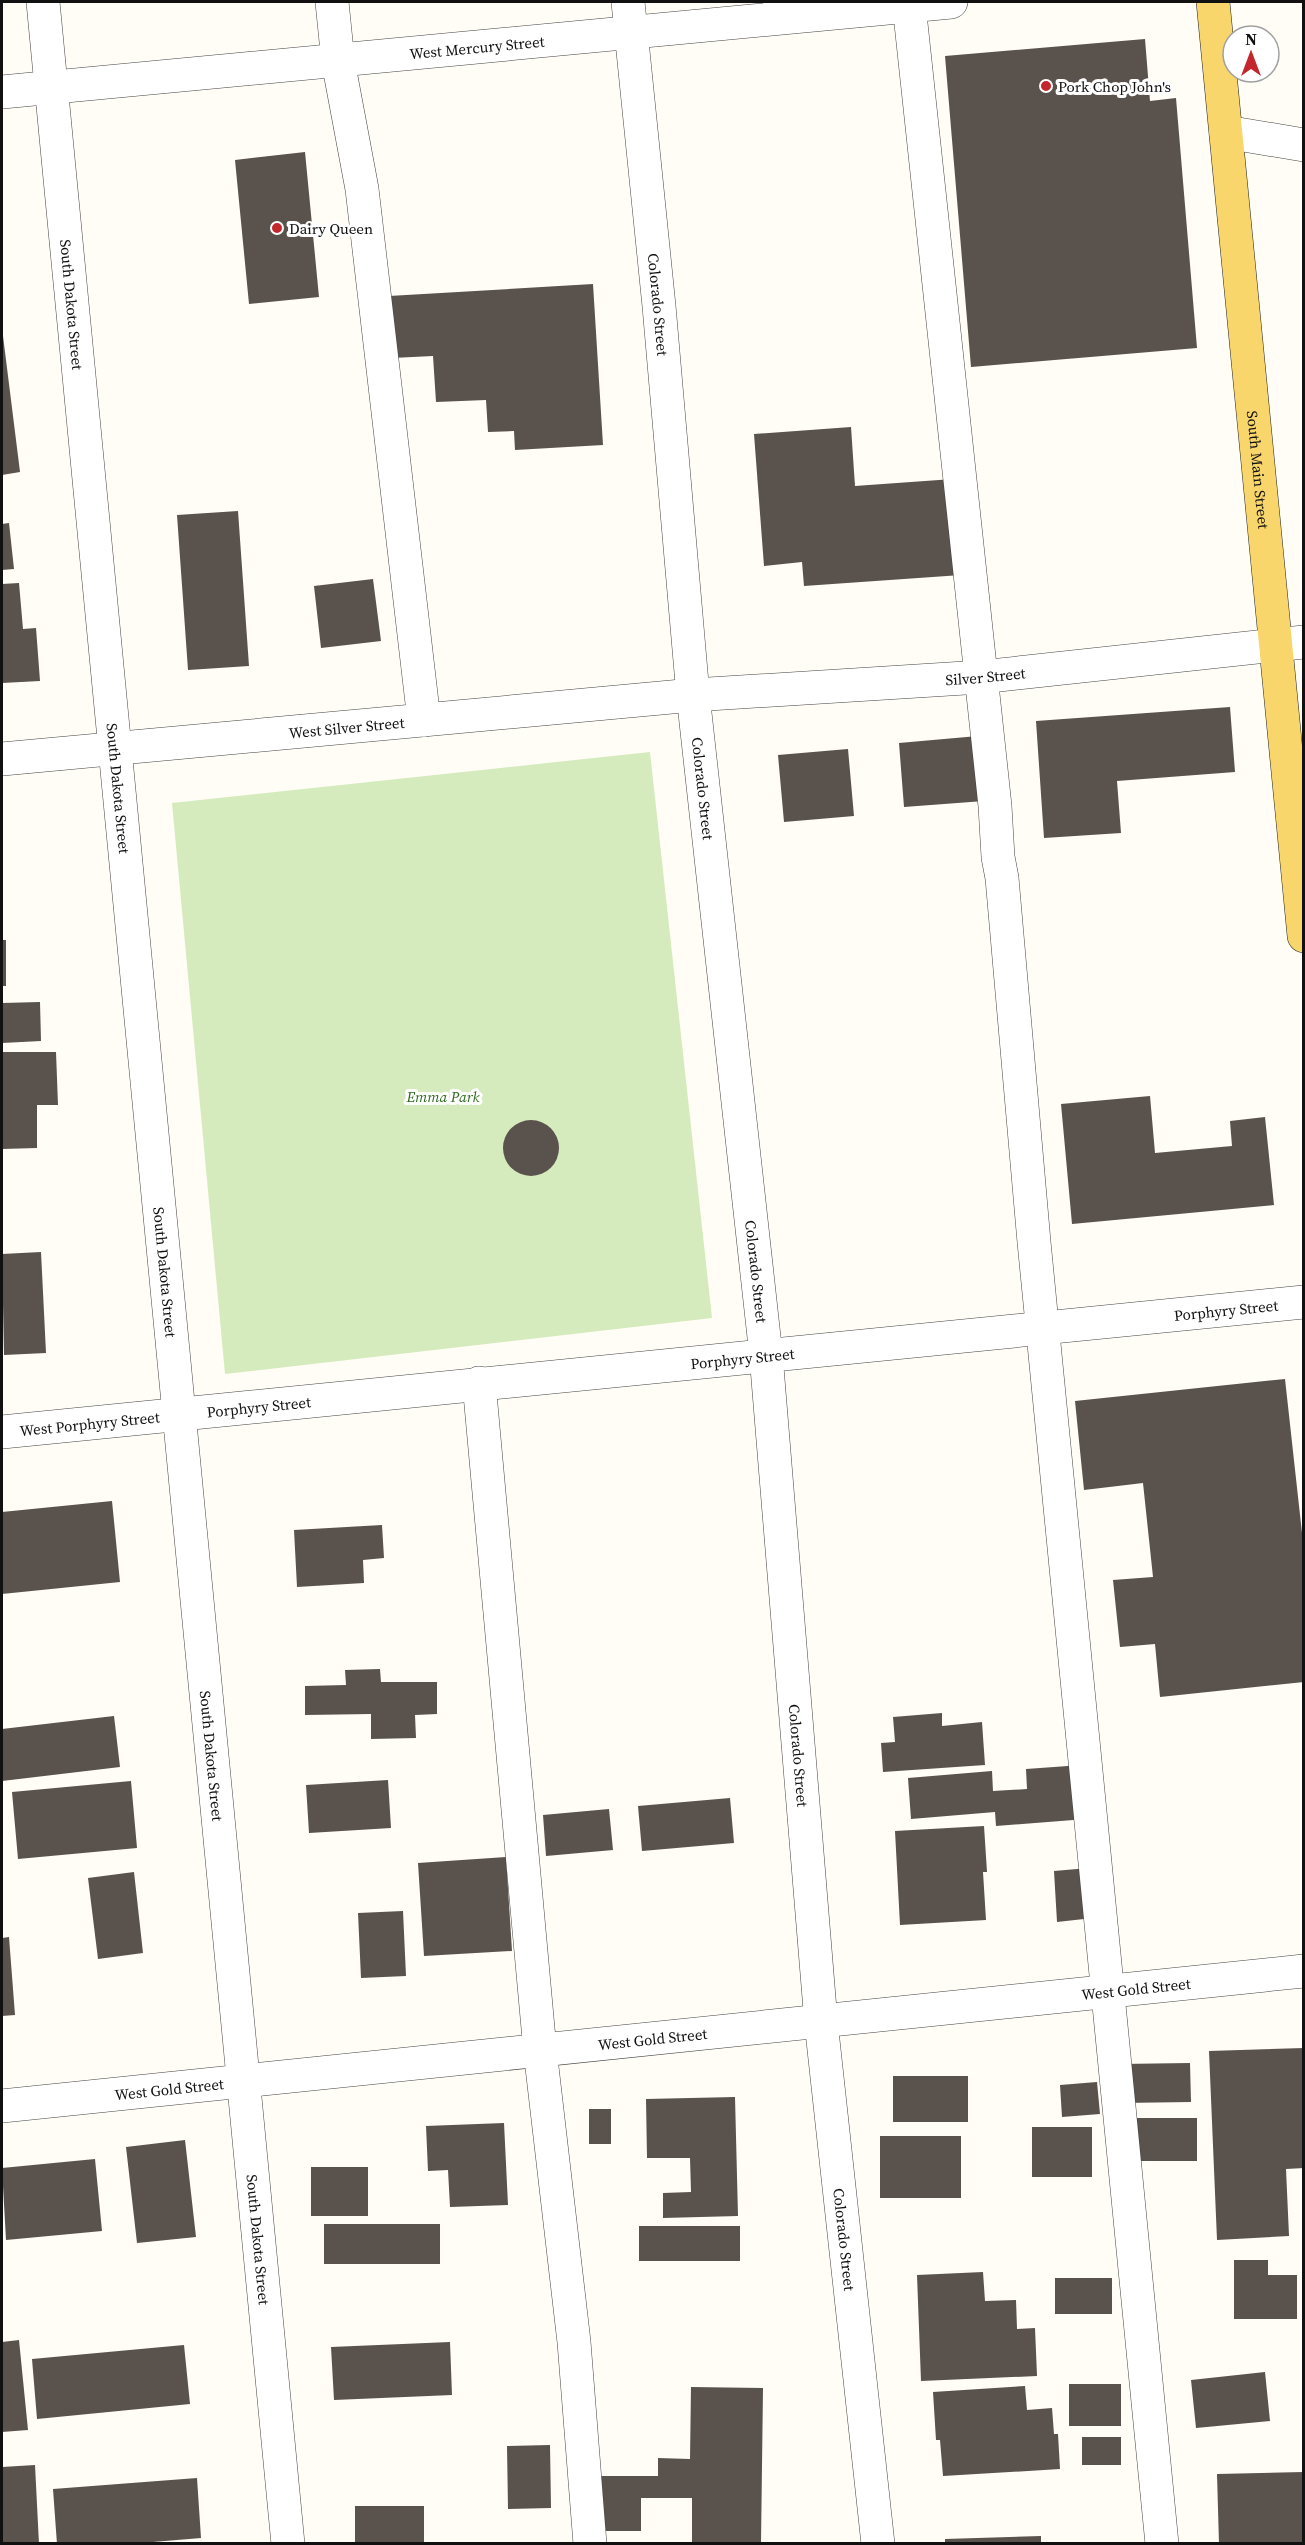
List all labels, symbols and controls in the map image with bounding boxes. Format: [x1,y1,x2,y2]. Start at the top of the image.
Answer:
north arrow [1221,24,1281,84]
text: N [1245,28,1257,50]
street label: West Mercury Street [408,30,545,64]
place label: Pork Chop John's [1058,76,1171,97]
marker: Pork Chop John's [1039,79,1053,93]
place label: Dairy Queen [289,218,373,239]
marker: Dairy Queen [270,221,284,235]
street label: South Dakota Street [55,238,89,371]
street label: Colorado Street [643,252,674,357]
street label: South Main Street [1242,410,1275,530]
street label: Silver Street [945,662,1027,690]
street label: West Silver Street [288,711,405,743]
street label: South Dakota Street [102,722,136,855]
street label: Colorado Street [687,736,719,841]
park label: Emma Park [405,1086,480,1107]
street label: South Dakota Street [149,1206,182,1338]
street label: Colorado Street [741,1219,773,1324]
street label: Porphyry Street [1173,1294,1279,1325]
street label: Porphyry Street [689,1342,795,1374]
street label: Porphyry Street [206,1391,312,1422]
street label: West Porphyry Street [19,1406,161,1441]
street label: South Dakota Street [195,1690,229,1822]
street label: Colorado Street [784,1703,814,1808]
street label: West Gold Street [1080,1972,1192,2005]
street label: West Gold Street [597,2022,708,2055]
street label: West Gold Street [114,2073,225,2105]
street label: South Dakota Street [242,2173,275,2306]
street label: Colorado Street [829,2187,861,2292]

